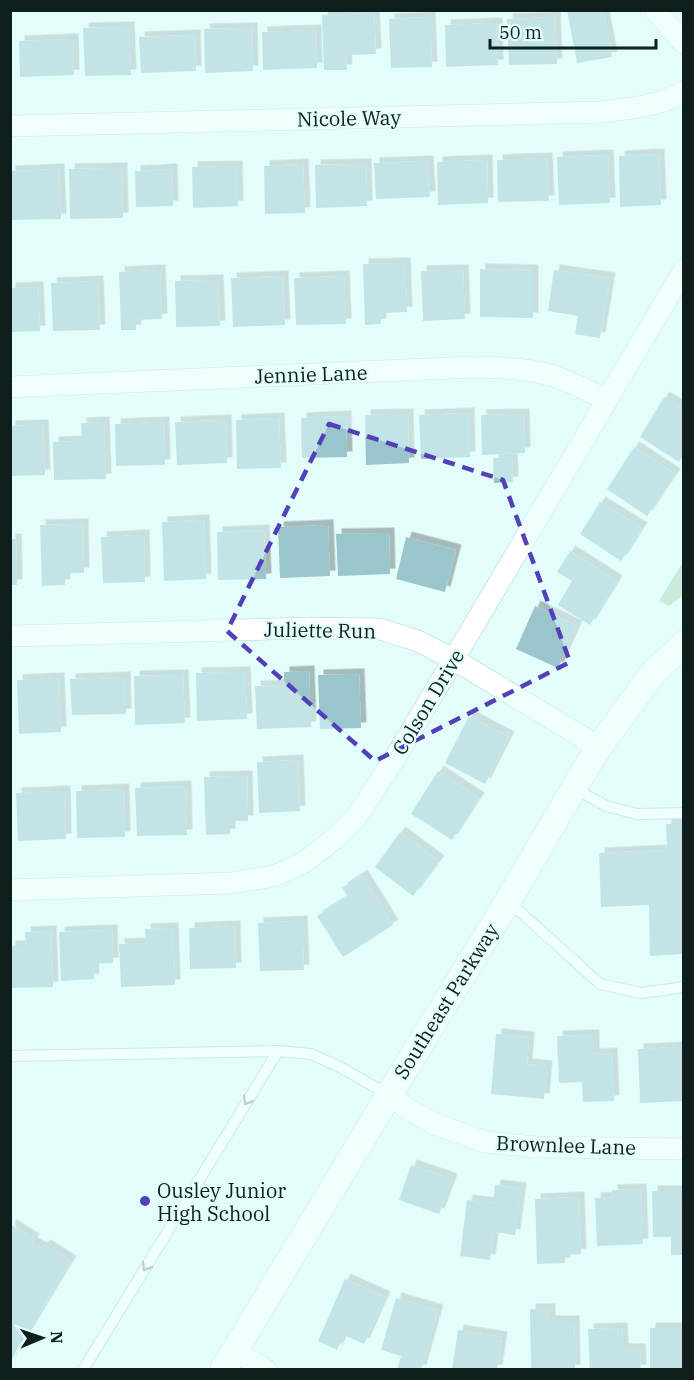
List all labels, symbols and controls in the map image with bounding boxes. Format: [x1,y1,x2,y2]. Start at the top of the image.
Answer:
scale bar [490,12,656,50]
text: 50 m [499,21,542,44]
street label: Nicole Way [297,104,402,132]
street label: Jennie Lane [254,359,368,389]
street label: Juliette Run [264,616,377,644]
street label: Colson Drive [386,644,470,760]
street label: Southeast Parkway [387,918,505,1084]
one-way arrow [243,1095,255,1105]
street label: Brownlee Lane [496,1129,636,1161]
place label: Ousley Junior High School [157,1177,286,1227]
marker: Ousley Junior High School [138,1194,152,1208]
one-way arrow [141,1261,153,1271]
north arrow [12,1308,72,1368]
text: N [47,1331,67,1344]

